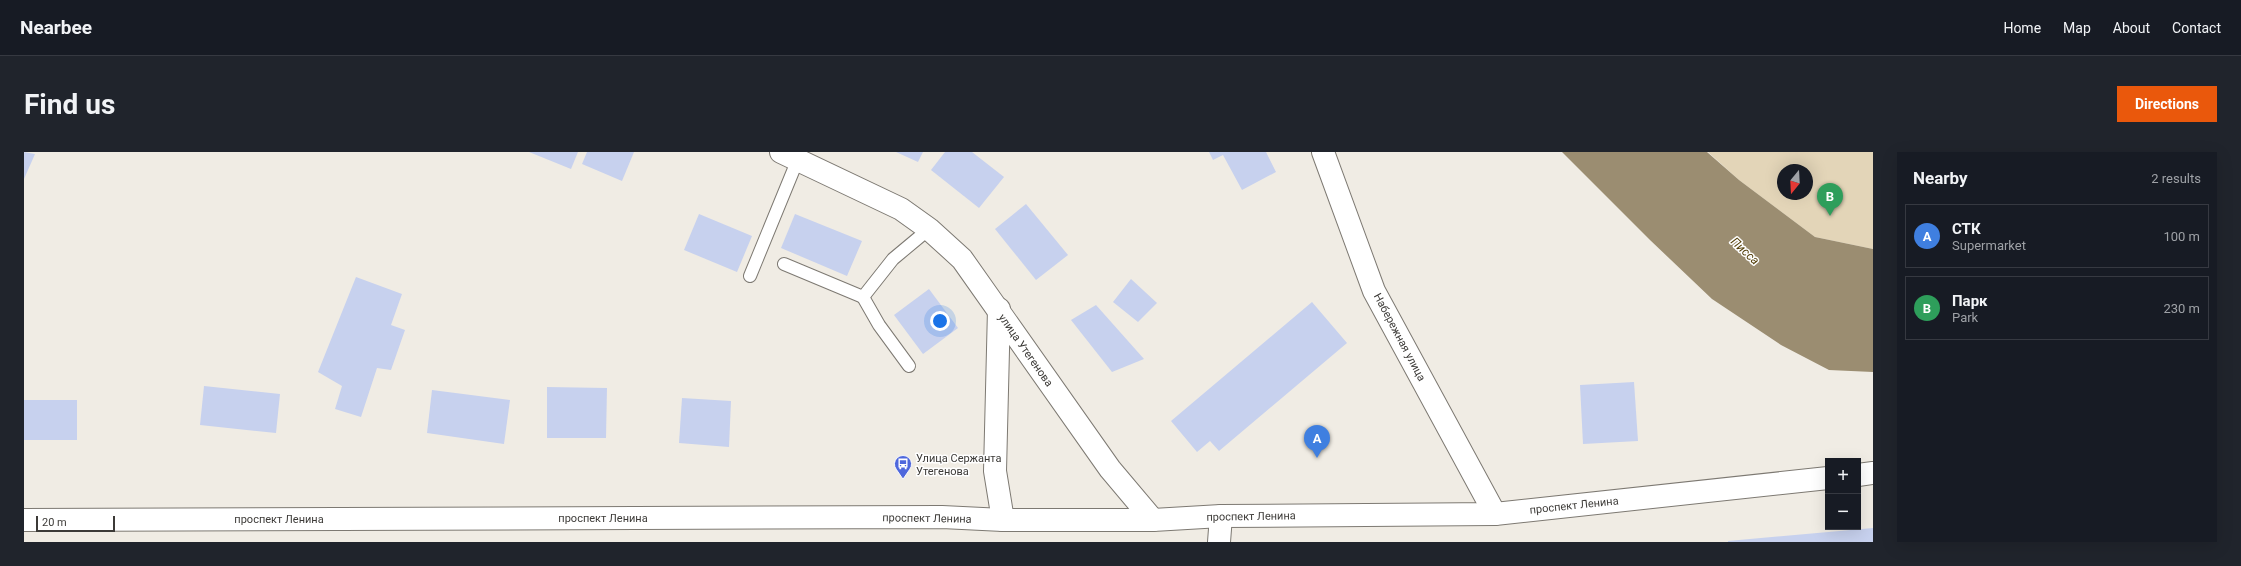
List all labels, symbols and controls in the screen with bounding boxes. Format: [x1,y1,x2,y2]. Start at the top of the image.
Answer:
text: Nearbee [20,16,92,39]
text: Home [2003,20,2041,36]
text: Map [2063,20,2091,36]
text: About [2113,20,2150,36]
text: Contact [2172,20,2221,36]
button: Directions [2117,86,2217,122]
text: Find us [24,88,115,121]
north arrow [1777,164,1813,200]
text: Nearby [1913,168,1968,188]
text: 2 results [2151,171,2201,186]
pin: B [1817,183,1843,216]
text: СТК [1952,220,1981,238]
text: A [1923,229,1931,244]
text: 100 m [2163,229,2200,244]
water label: Писса [1728,234,1762,268]
text: Supermarket [1952,238,2026,253]
street label: Набережная улица [1371,291,1428,383]
text: Парк [1952,292,1988,310]
text: B [1923,301,1931,316]
text: 230 m [2163,301,2200,316]
text: Park [1952,310,1978,325]
your location [930,311,950,331]
street label: улица Утегенова [996,311,1056,389]
pin: A [1304,425,1330,458]
place label: Улица Сержанта Утегенова [916,452,1002,478]
bus stop icon: Улица Сержанта Утегенова [893,454,913,479]
map controls [1825,458,1861,530]
button: + [1825,458,1861,494]
street label: проспект Ленина [1529,494,1619,517]
button: − [1825,494,1861,530]
street label: проспект Ленина [1206,509,1296,524]
street label: проспект Ленина [882,511,972,526]
street label: проспект Ленина [558,512,648,525]
street label: проспект Ленина [234,513,324,526]
scale bar [36,514,115,533]
text: 20 m [42,516,67,529]

